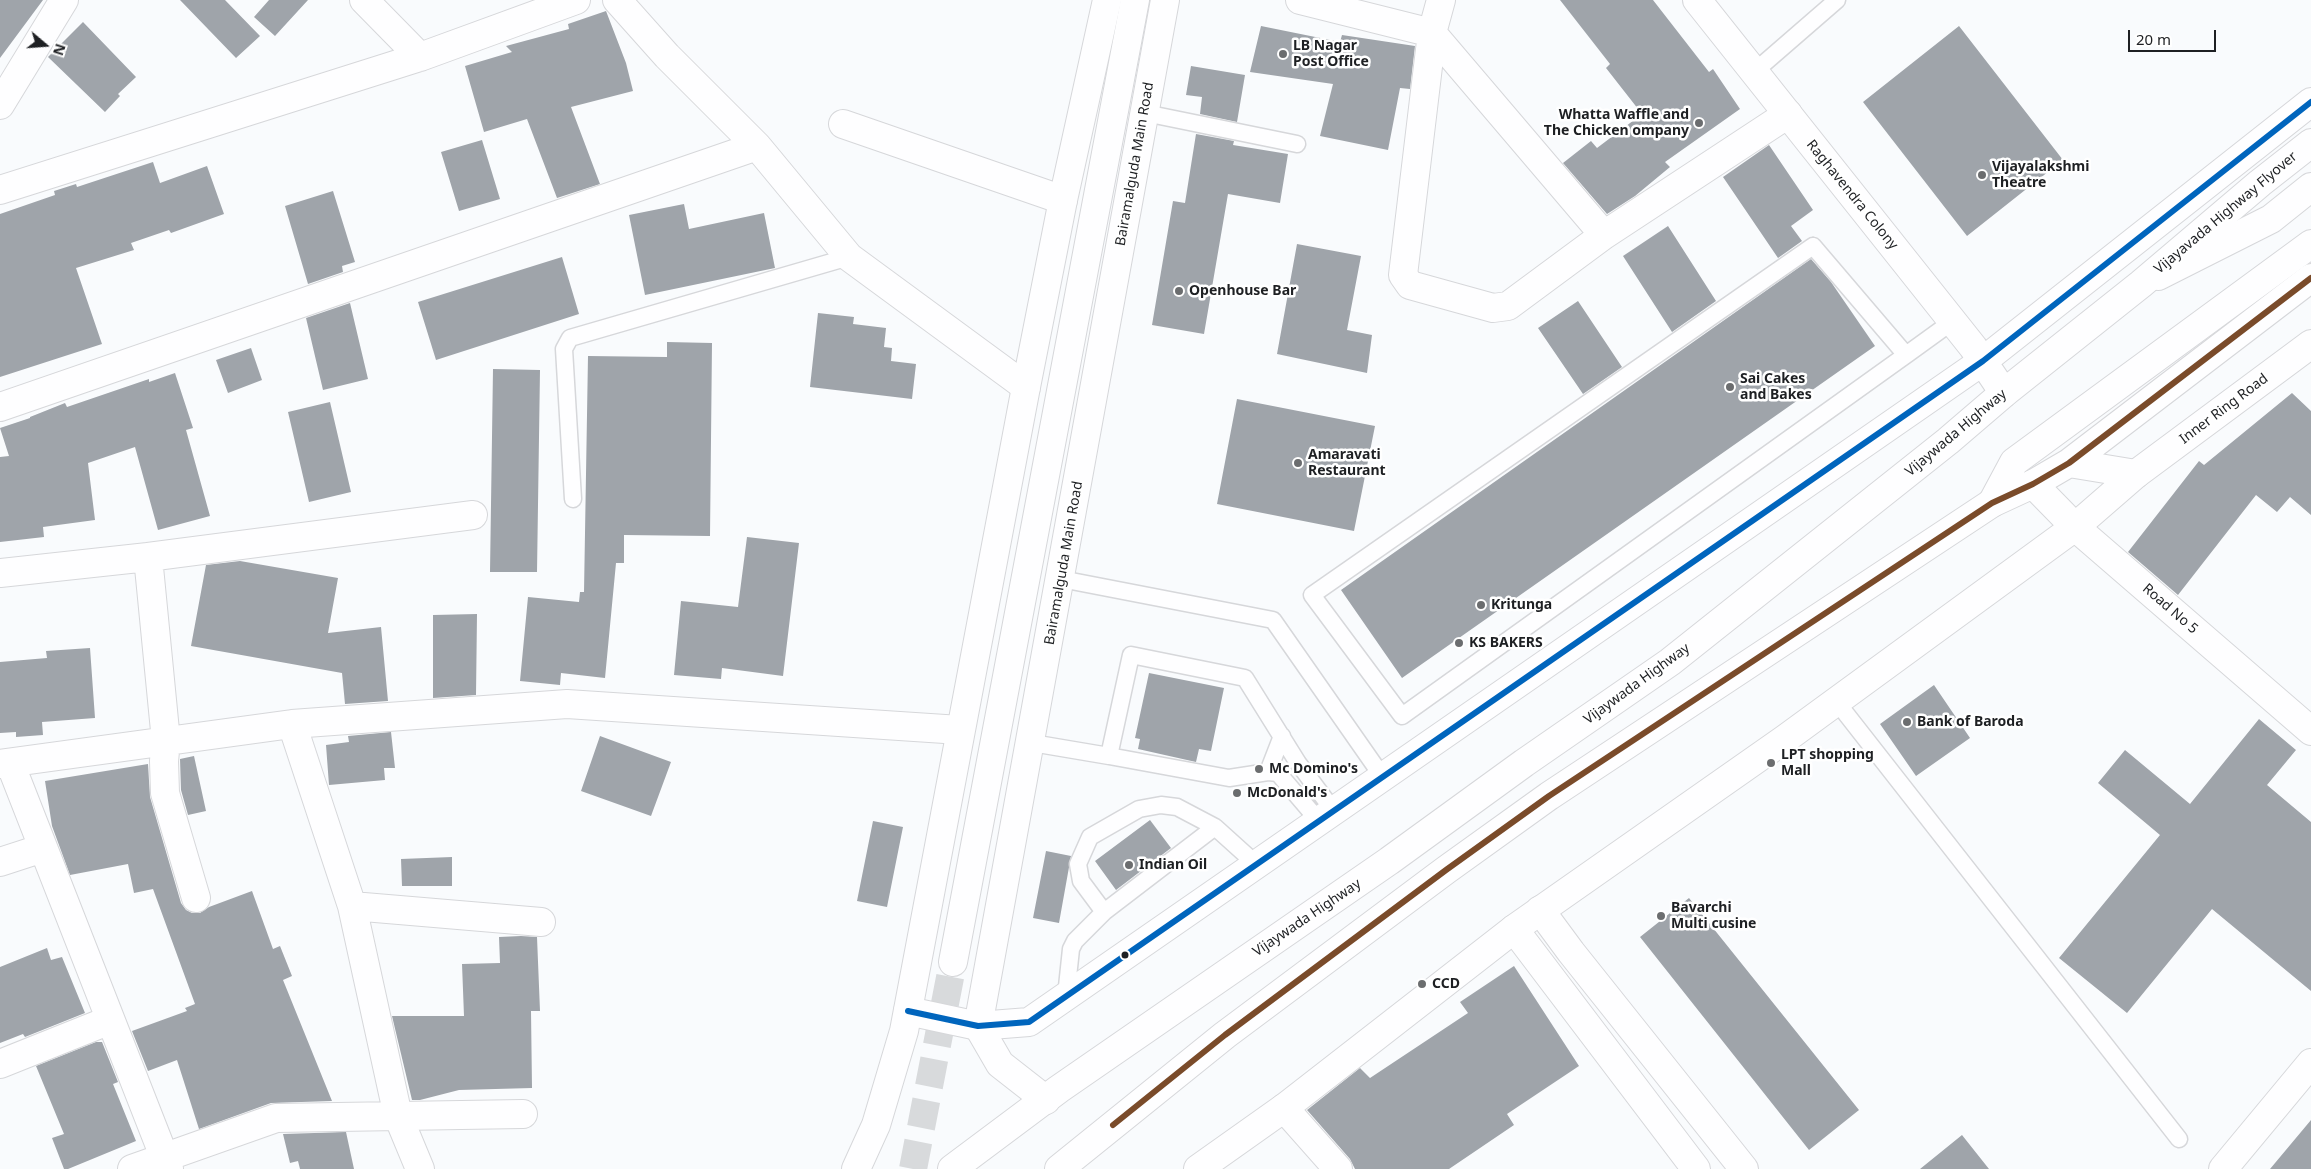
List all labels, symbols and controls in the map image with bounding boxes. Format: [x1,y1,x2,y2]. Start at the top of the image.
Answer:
north arrow [20,20,70,70]
scale bar [2131,20,2218,52]
text: 20 m [2136,29,2171,49]
place label: LB Nagar Post Office [1293,38,1369,70]
text: N [49,41,71,58]
marker: LB Nagar Post Office [1277,48,1289,60]
street label: Bairamalguda Main Road [1112,81,1158,247]
place label: Whatta Waffle and The Chicken ompany [1544,107,1689,140]
marker: Whatta Waffle and The Chicken ompany [1693,117,1705,129]
street label: Raghavendra Colony [1803,137,1901,253]
street label: Vijayavada Highway Flyover [2151,148,2301,278]
place label: Vijayalakshmi Theatre [1992,159,2089,192]
marker: Vijayalakshmi Theatre [1976,169,1988,181]
place label: Openhouse Bar [1189,283,1296,299]
marker: Openhouse Bar [1173,285,1185,297]
street label: Inner Ring Road [2177,370,2271,448]
place label: Sai Cakes and Bakes [1740,371,1812,404]
marker: Sai Cakes and Bakes [1724,381,1736,393]
street label: Vijaywada Highway [1902,386,2010,480]
place label: Amaravati Restaurant [1308,447,1386,480]
marker: Amaravati Restaurant [1292,457,1304,469]
street label: Bairamalguda Main Road [1041,480,1087,646]
street label: Road No 5 [2139,580,2201,638]
place label: Kritunga [1491,597,1552,613]
marker: Kritunga [1475,599,1487,611]
place label: KS BAKERS [1469,635,1543,651]
marker: KS BAKERS [1453,637,1465,649]
street label: Vijaywada Highway [1581,640,1693,728]
place label: Bank of Baroda [1917,714,2024,730]
marker: Bank of Baroda [1901,716,1913,728]
place label: LPT shopping Mall [1781,747,1874,780]
marker: LPT shopping Mall [1765,757,1777,769]
place label: Mc Domino's [1269,761,1358,777]
marker: Mc Domino's [1253,763,1265,775]
place label: McDonald's [1247,785,1327,801]
marker: McDonald's [1231,787,1243,799]
place label: Indian Oil [1139,857,1207,873]
marker: Indian Oil [1123,859,1135,871]
street label: Vijaywada Highway [1250,876,1364,960]
place label: Bavarchi Multi cusine [1671,900,1756,932]
marker: Bavarchi Multi cusine [1655,910,1667,922]
unlabelled marker [1120,950,1130,960]
place label: CCD [1432,976,1460,992]
marker: CCD [1416,978,1428,990]

